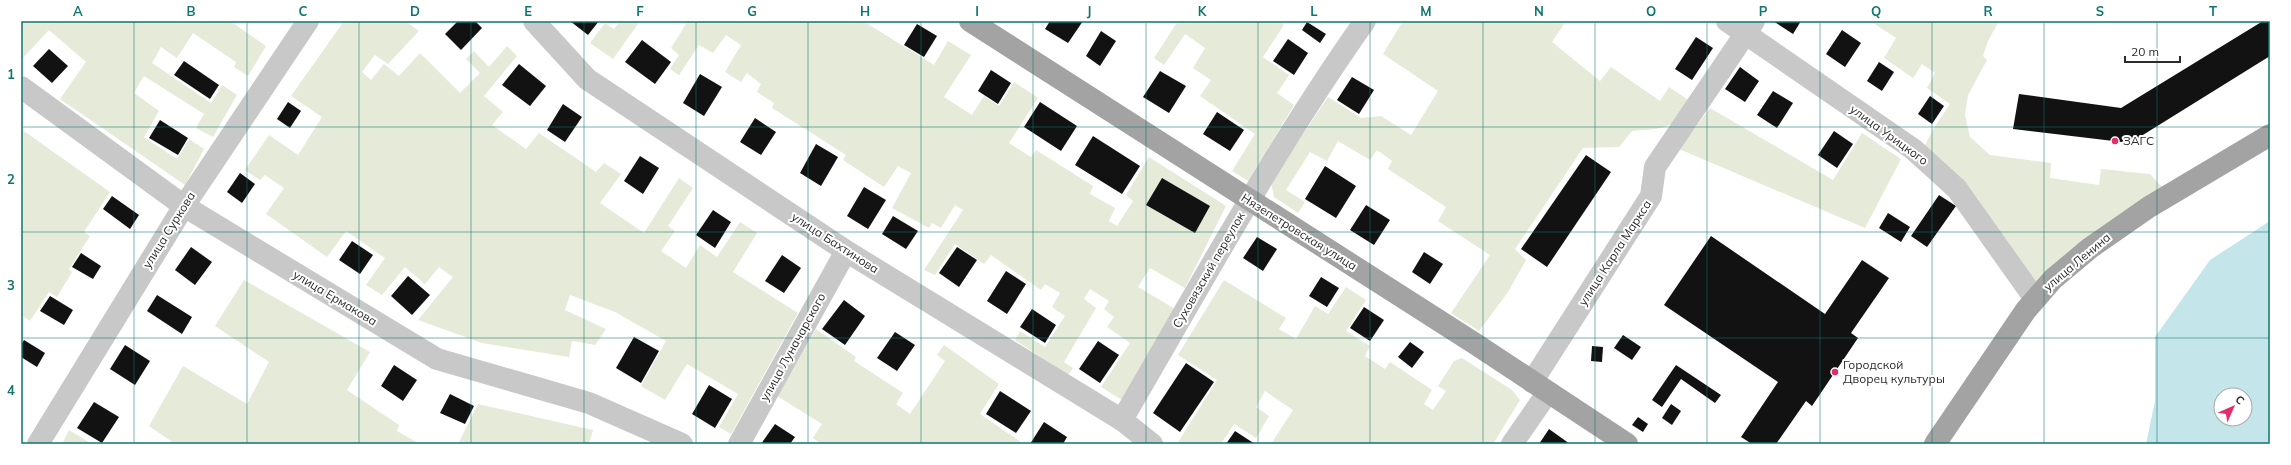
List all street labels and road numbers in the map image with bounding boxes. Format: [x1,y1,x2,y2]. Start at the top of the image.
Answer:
street label: улица Урицкого [1847,101,1931,168]
street label: улица Суркова [139,189,198,271]
street label: Нязепетровская улица [1239,190,1360,273]
street label: улица Карла Маркса [1575,197,1654,308]
street label: улица Бахтинова [789,209,882,276]
street label: Суховязский переулок [1169,209,1248,330]
street label: улица Ленина [2040,229,2113,294]
street label: улица Ермакова [291,267,380,329]
street label: улица Луначарского [757,290,829,403]

